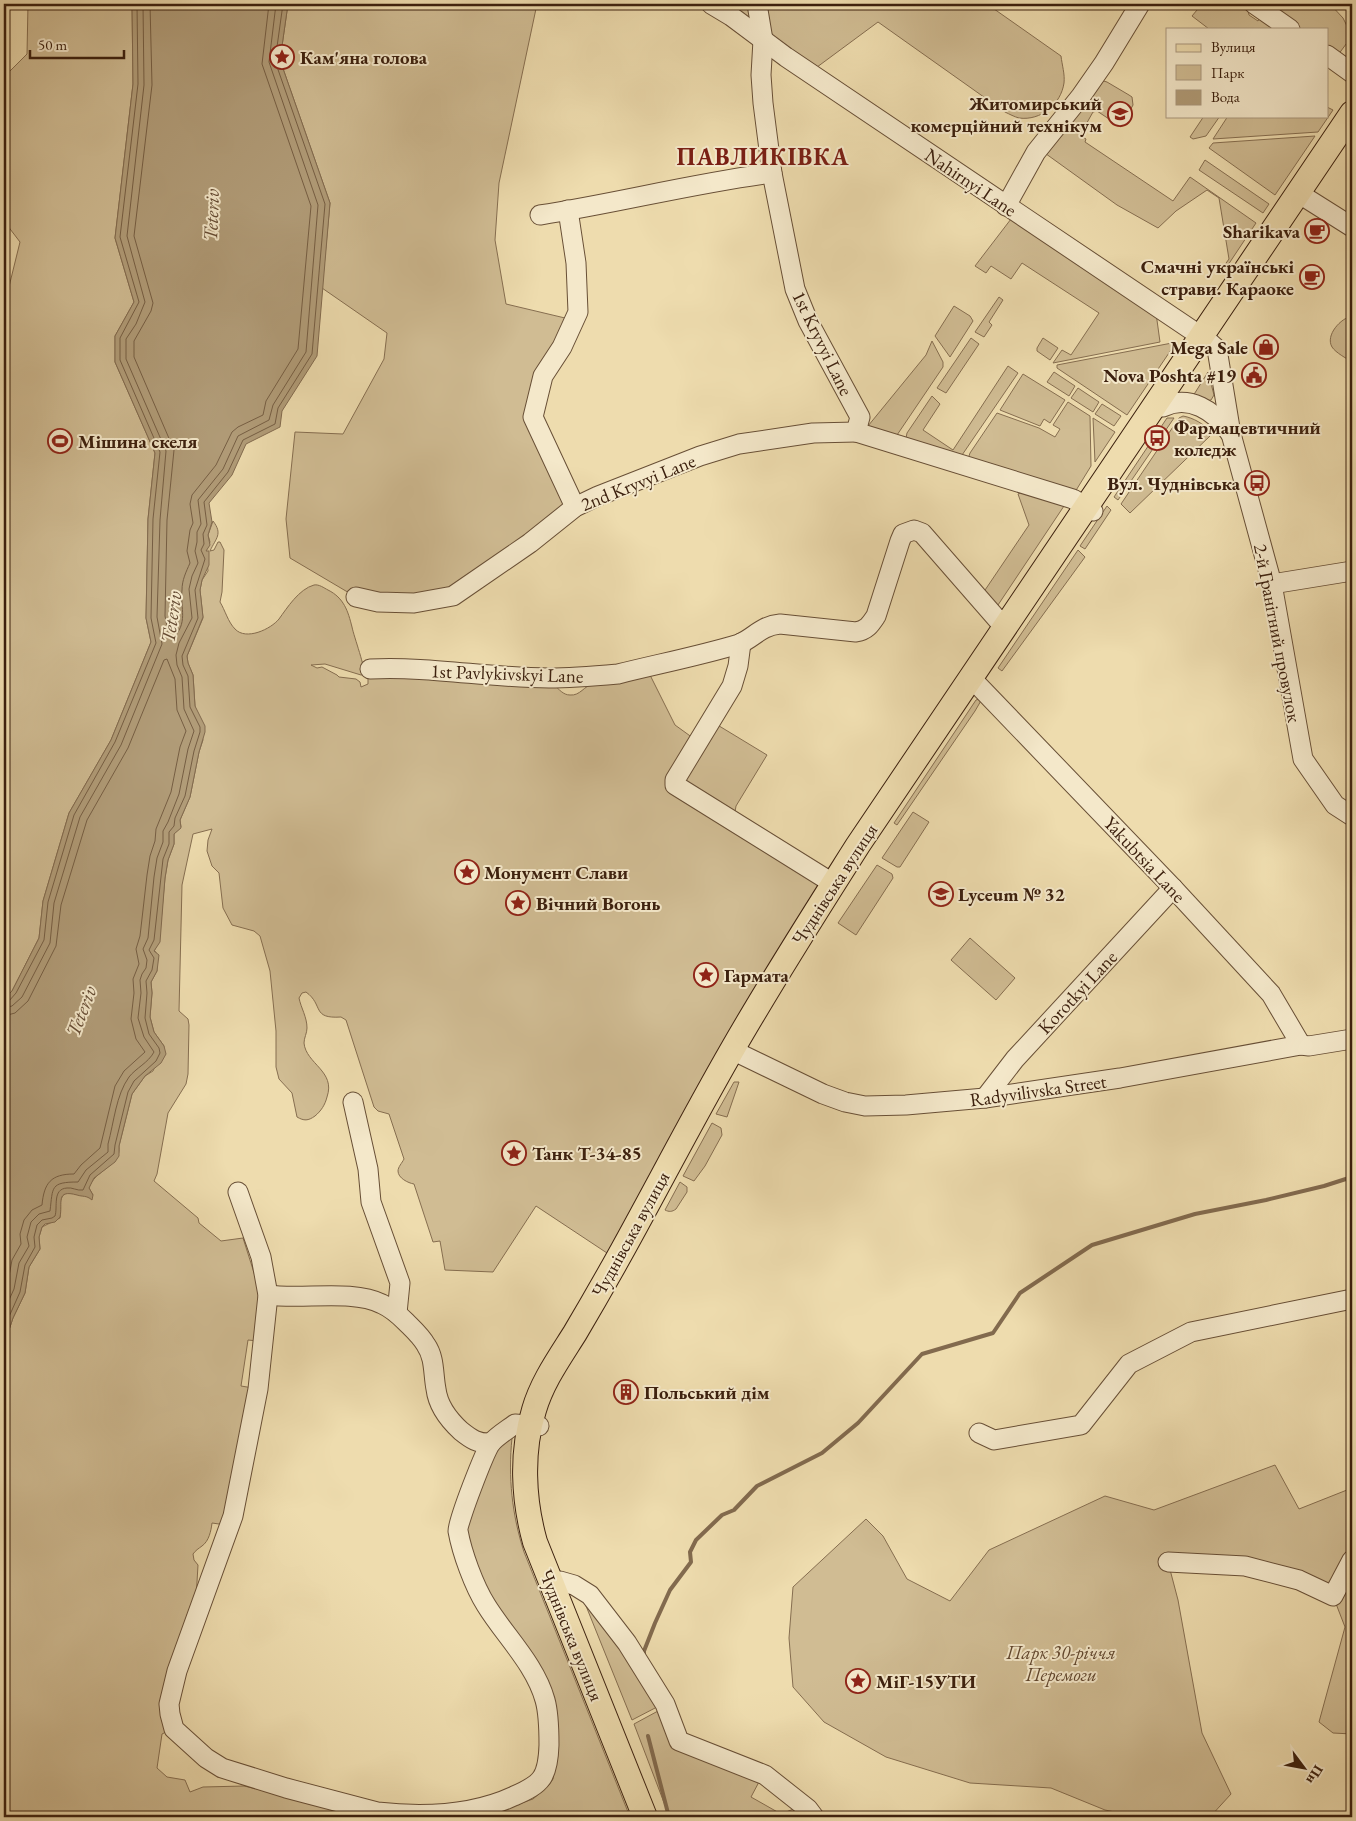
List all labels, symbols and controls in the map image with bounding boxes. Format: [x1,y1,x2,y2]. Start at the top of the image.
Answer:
scale bar [30,28,124,60]
legend [1166,28,1328,118]
text: 50 m [38,35,67,54]
text: Вулиця [1211,37,1256,56]
place icon: Кам'яна голова [269,44,295,70]
place label: Кам'яна голова [300,45,428,70]
text: Парк [1211,63,1244,82]
text: Вода [1211,87,1240,106]
place label: Житомирський комерційний технікум [911,91,1102,138]
school or university icon: Житомирський комерційний технікум [1107,101,1133,127]
district label: ПАВЛИКІВКА [677,141,849,172]
street label: Nahirnyi Lane [920,143,1021,222]
water label: Teteriv [197,188,225,242]
cafe icon: Sharikava [1304,218,1330,244]
place label: Sharikava [1223,219,1301,244]
place label: Смачні українські страви. Караоке [1141,254,1294,301]
cafe icon: Смачні українські страви. Караоке [1299,264,1325,290]
street label: 1st Kryvyi Lane [786,287,859,400]
shop icon: Mega Sale [1253,334,1279,360]
place label: Mega Sale [1170,335,1248,360]
public building icon: Nova Poshta #19 [1241,362,1267,388]
place label: Nova Poshta #19 [1103,363,1236,388]
place label: Фармацевтичний коледж [1174,415,1321,462]
bus stop icon: Фармацевтичний коледж [1144,425,1170,451]
sports icon: Мішина скеля [47,428,73,454]
place label: Мішина скеля [78,429,197,454]
street label: 2nd Kryvyi Lane [577,448,699,517]
bus stop icon: Вул. Чуднівська [1244,470,1270,496]
place label: Вул. Чуднівська [1107,471,1241,496]
street label: 2-й Гранітний провулок [1248,542,1307,724]
water label: Teteriv [154,589,188,645]
street label: 1st Pavlykivskyi Lane [430,658,584,689]
street label: Yakubtsia Lane [1098,811,1191,908]
street label: Чуднівська вулиця [786,818,883,950]
place icon: Монумент Слави [454,859,480,885]
place label: Монумент Слави [484,860,628,885]
school or university icon: Lyceum № 32 [928,881,954,907]
place label: Lyceum № 32 [958,882,1065,907]
place icon: Вічний Вогонь [505,890,531,916]
place label: Вічний Вогонь [536,891,661,916]
street label: Korotkyi Lane [1032,945,1123,1040]
place icon: Гармата [693,962,719,988]
place label: Гармата [724,963,790,988]
water label: Teteriv [60,982,102,1040]
street label: Radyvilivska Street [968,1069,1108,1112]
place icon: Танк Т-34-85 [501,1140,527,1166]
place label: Танк Т-34-85 [532,1141,642,1166]
street label: Чуднівська вулиця [586,1166,676,1302]
building icon: Польський дім [613,1379,639,1405]
place label: Польський дім [644,1380,770,1405]
street label: Чуднівська вулиця [534,1566,610,1705]
park label: Парк 30-річчя Перемоги [1005,1640,1116,1687]
place icon: МіГ-15УТИ [845,1668,871,1694]
place label: МіГ-15УТИ [876,1669,976,1694]
north arrow [1278,1744,1328,1794]
text: Пн [1302,1762,1328,1788]

